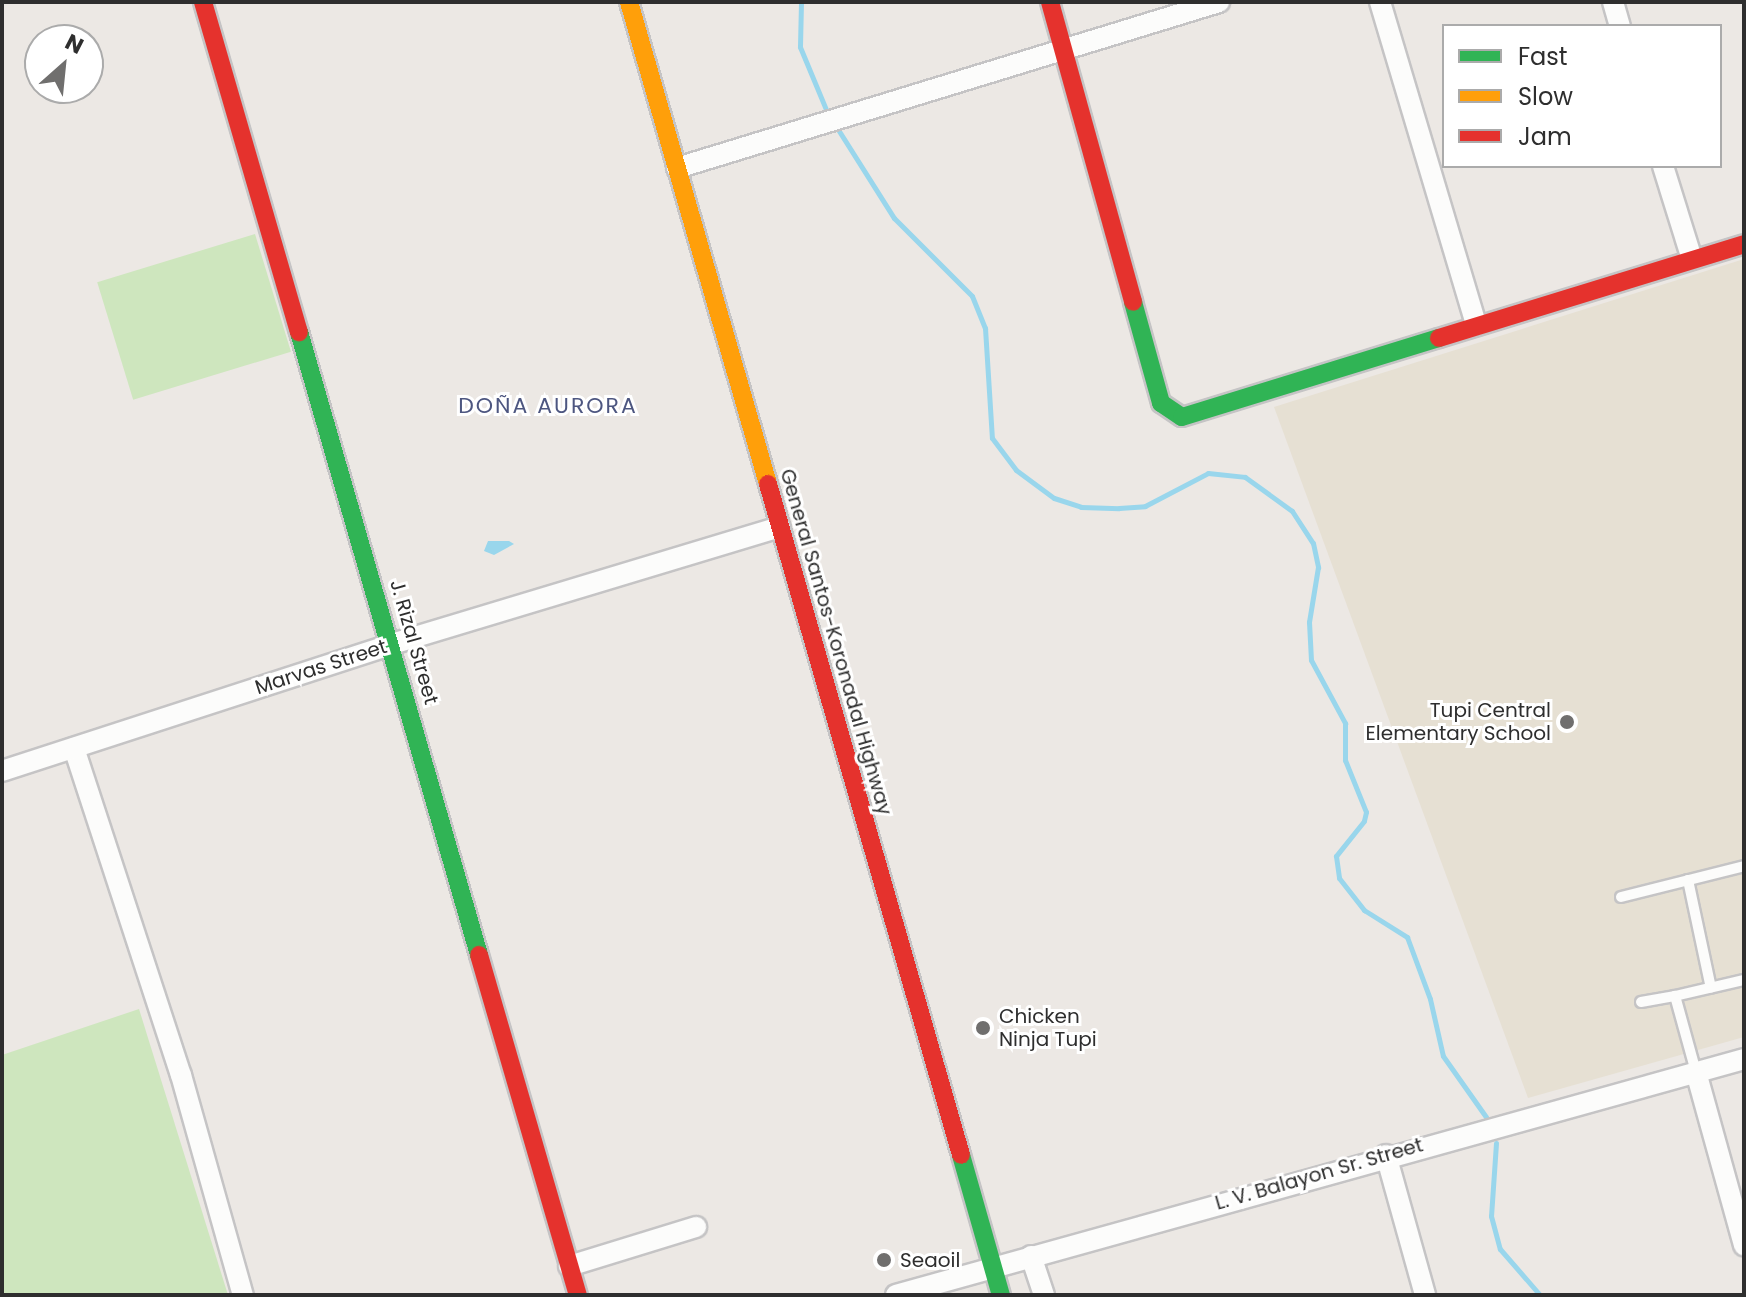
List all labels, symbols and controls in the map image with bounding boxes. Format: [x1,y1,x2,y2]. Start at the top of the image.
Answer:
north arrow [24,24,104,104]
legend [1442,24,1722,168]
text: N [60,26,89,62]
text: Fast [1518,40,1568,73]
text: Slow [1518,80,1573,113]
text: Jam [1518,120,1572,153]
district label: DOÑA AURORA [458,393,638,419]
street label: General Santos-Koronadal Highway [775,466,897,818]
street label: J. Rizal Street [385,577,443,707]
street label: Marvas Street [252,634,390,700]
place label: Tupi Central Elementary School [1366,698,1551,745]
marker: Tupi Central Elementary School [1558,713,1576,731]
place label: Chicken Ninja Tupi [999,1004,1097,1051]
marker: Chicken Ninja Tupi [974,1019,992,1037]
street label: L. V. Balayon Sr. Street [1212,1133,1426,1215]
place label: Seaoil [900,1248,960,1272]
marker: Seaoil [875,1251,893,1269]

